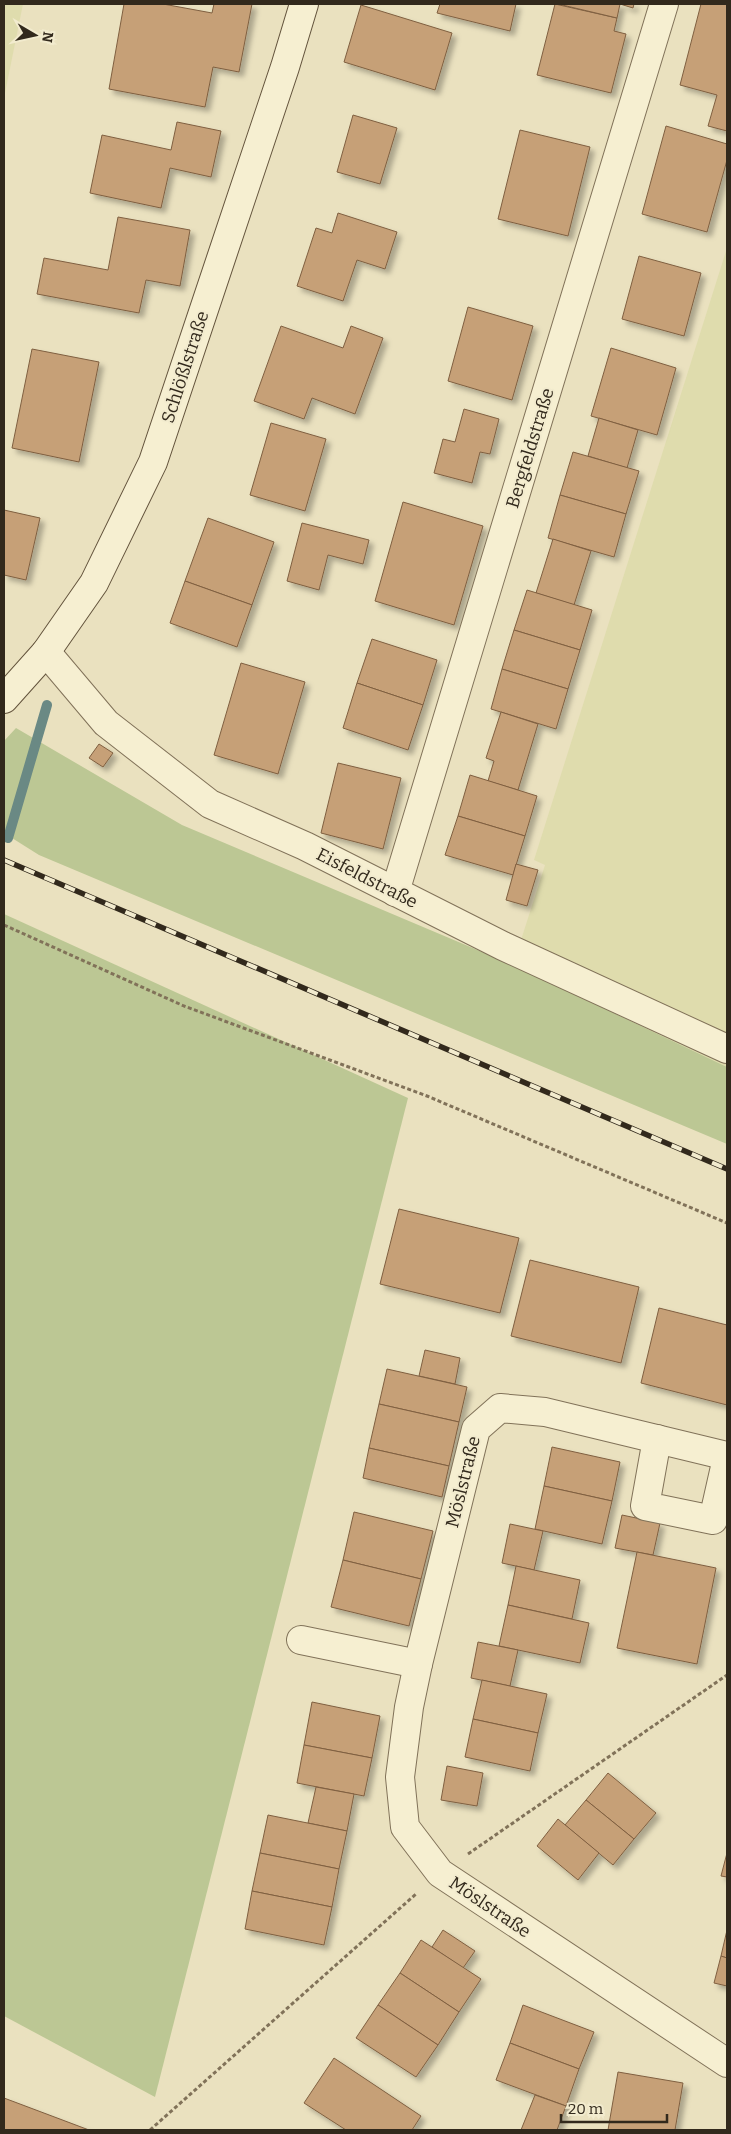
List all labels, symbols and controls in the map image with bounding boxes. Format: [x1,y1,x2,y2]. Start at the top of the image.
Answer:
north arrow [10,10,60,60]
text: N [38,30,57,44]
street label: Schlößlstraße [157,308,213,426]
street label: Bergfeldstraße [501,385,559,511]
street label: Eisfeldstraße [313,843,421,913]
street label: Möslstraße [441,1434,485,1530]
street label: Möslstraße [445,1872,535,1942]
scale bar [561,2092,667,2124]
text: 20 m [568,2100,604,2118]

